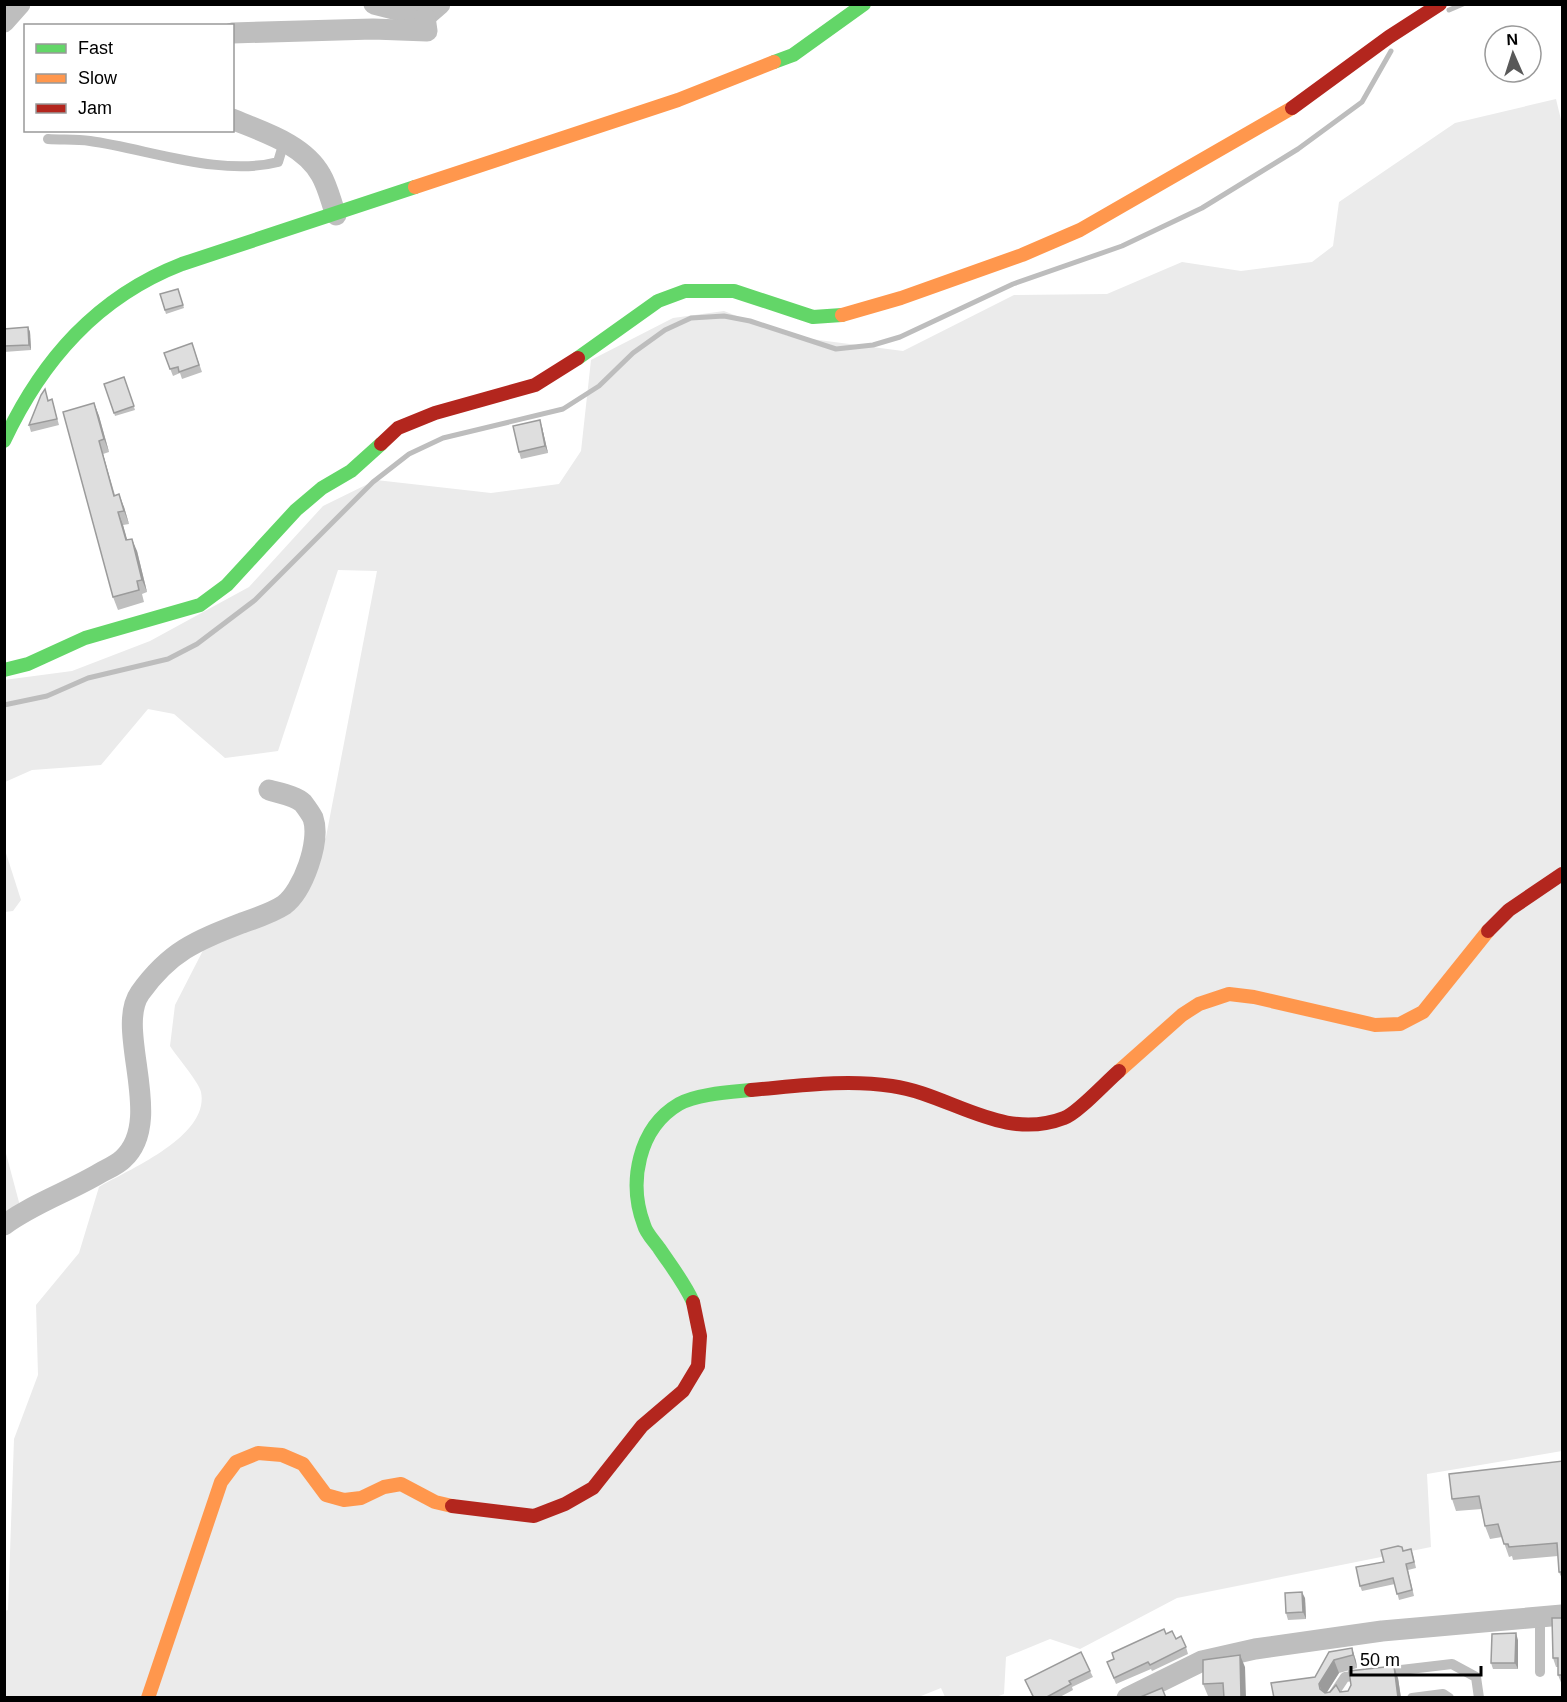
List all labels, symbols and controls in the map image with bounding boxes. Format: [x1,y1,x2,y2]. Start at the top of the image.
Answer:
legend [24,24,234,132]
north arrow [1483,24,1543,84]
text: N [1506,31,1518,48]
text: Fast [78,38,113,58]
text: Slow [78,68,118,88]
text: Jam [78,98,112,118]
scale bar [1351,1639,1482,1677]
text: 50 m [1360,1650,1400,1670]

